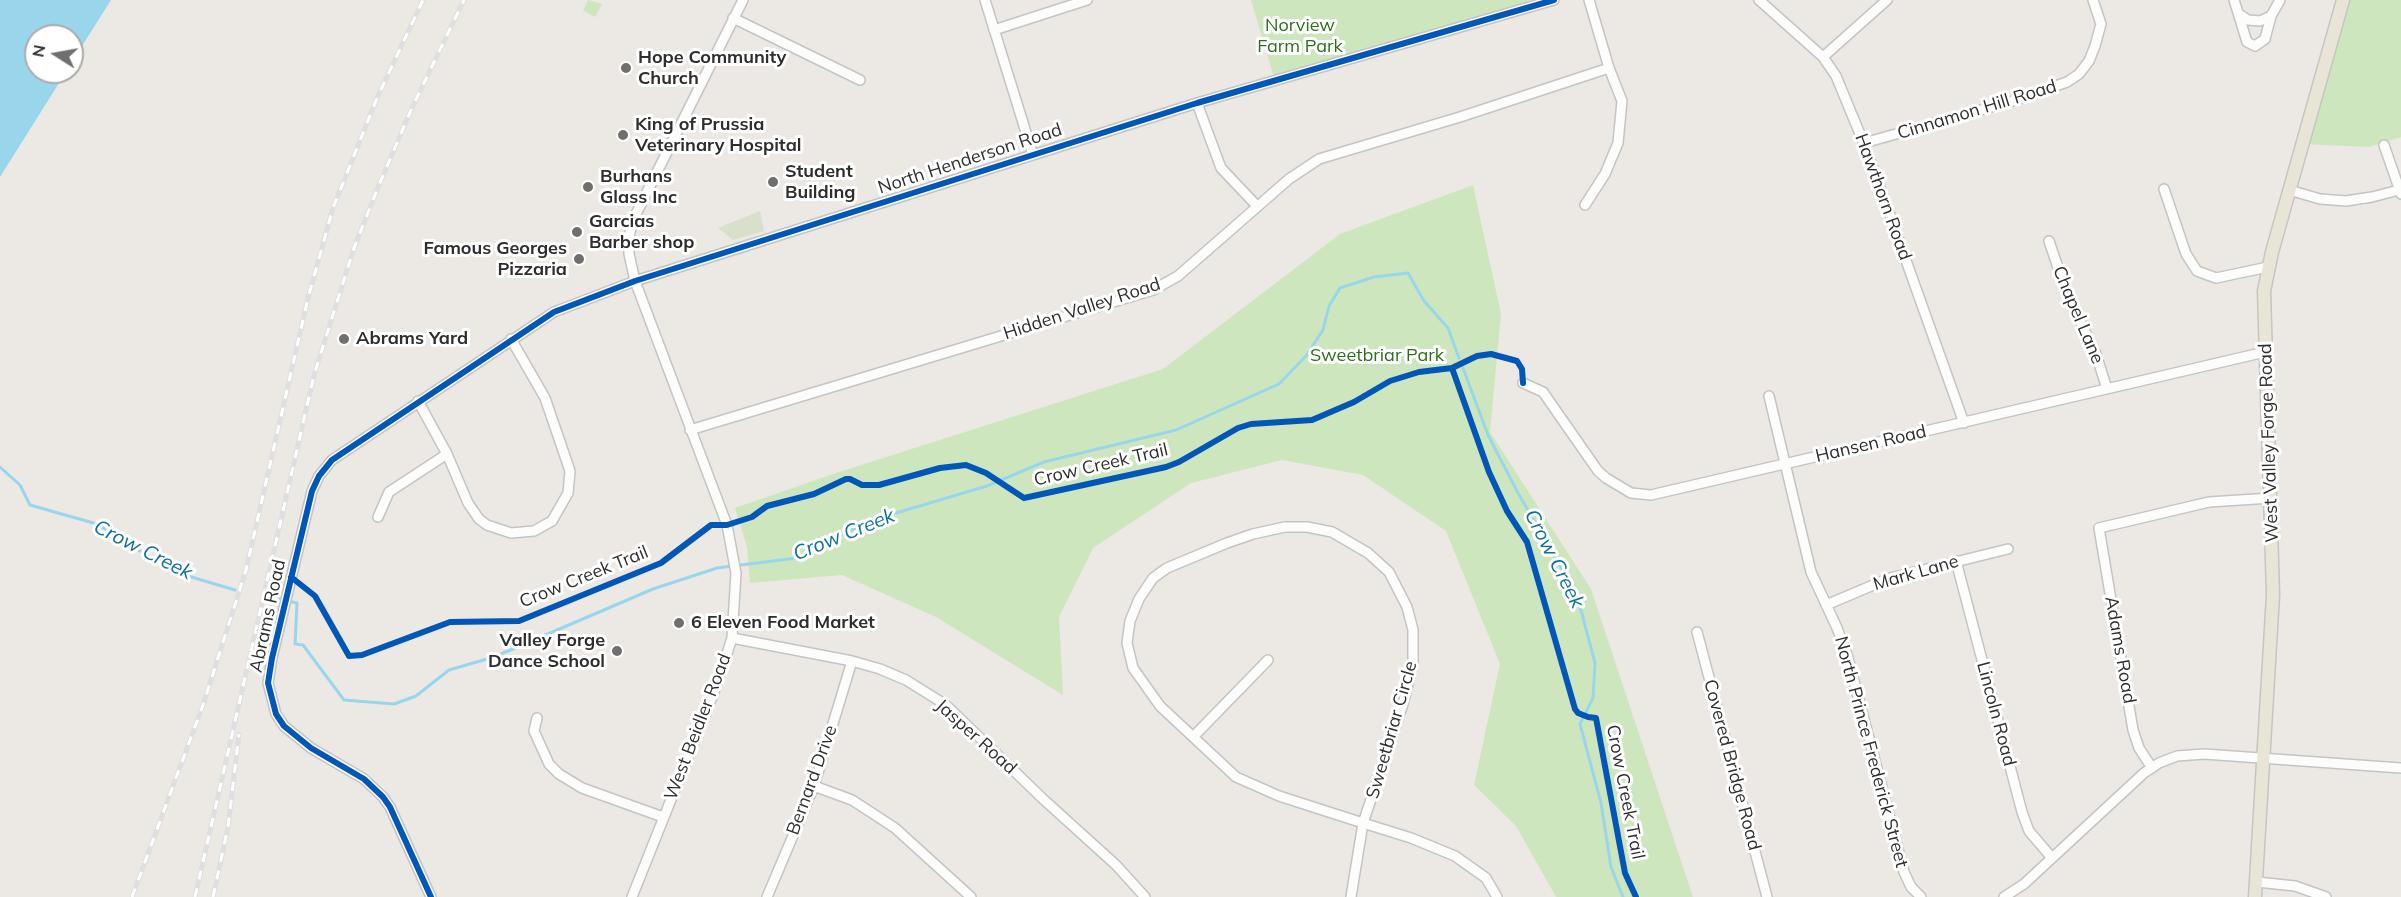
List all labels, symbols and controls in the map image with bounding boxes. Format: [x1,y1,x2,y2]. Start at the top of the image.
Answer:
park label: Norview Farm Park [1257,15,1343,57]
north arrow [24,24,84,84]
text: N [27,43,49,59]
place label: Hope Community Church [638,47,786,90]
marker: Hope Community Church [619,61,633,75]
street label: Cinnamon Hill Road [1895,76,2059,144]
place label: King of Prussia Veterinary Hospital [635,114,802,156]
street label: North Henderson Road [875,119,1065,199]
marker: King of Prussia Veterinary Hospital [616,128,630,142]
street label: Hawthorn Road [1850,131,1916,263]
place label: Student Building [785,161,855,204]
place label: Burhans Glass Inc [600,166,677,208]
marker: Student Building [766,175,780,189]
marker: Burhans Glass Inc [581,180,595,194]
place label: Garcias Barber shop [589,211,694,254]
marker: Garcias Barber shop [570,225,584,239]
place label: Famous Georges Pizzaria [424,238,567,280]
marker: Famous Georges Pizzaria [572,252,586,266]
street label: Chapel Lane [2048,263,2108,367]
street label: Hidden Valley Road [1001,273,1163,345]
place label: Abrams Yard [356,328,468,350]
marker: Abrams Yard [337,332,351,346]
street label: West Valley Forge Road [2255,343,2283,543]
park label: Sweetbriar Park [1310,345,1444,367]
street label: Hansen Road [1813,421,1929,467]
street label: Crow Creek Trail [1032,439,1170,491]
water label: Crow Creek [790,504,898,566]
water label: Crow Creek [1519,506,1589,612]
water label: Crow Creek [90,515,196,585]
street label: Crow Creek Trail [517,541,651,613]
street label: Mark Lane [1871,551,1961,595]
street label: Abrams Road [245,558,291,674]
street label: Adams Road [2100,595,2140,705]
place label: 6 Eleven Food Market [691,612,875,634]
marker: 6 Eleven Food Market [672,616,686,630]
place label: Valley Forge Dance School [488,630,605,672]
street label: North Prince Frederick Street [1830,634,1912,870]
marker: Valley Forge Dance School [610,644,624,658]
street label: West Beidler Road [660,651,736,803]
street label: Sweetbriar Circle [1362,659,1422,801]
street label: Lincoln Road [1972,659,2020,769]
street label: Covered Bridge Road [1699,677,1765,853]
street label: Jasper Road [931,695,1021,779]
street label: Bernard Drive [782,722,842,838]
street label: Crow Creek Trail [1601,723,1649,861]

